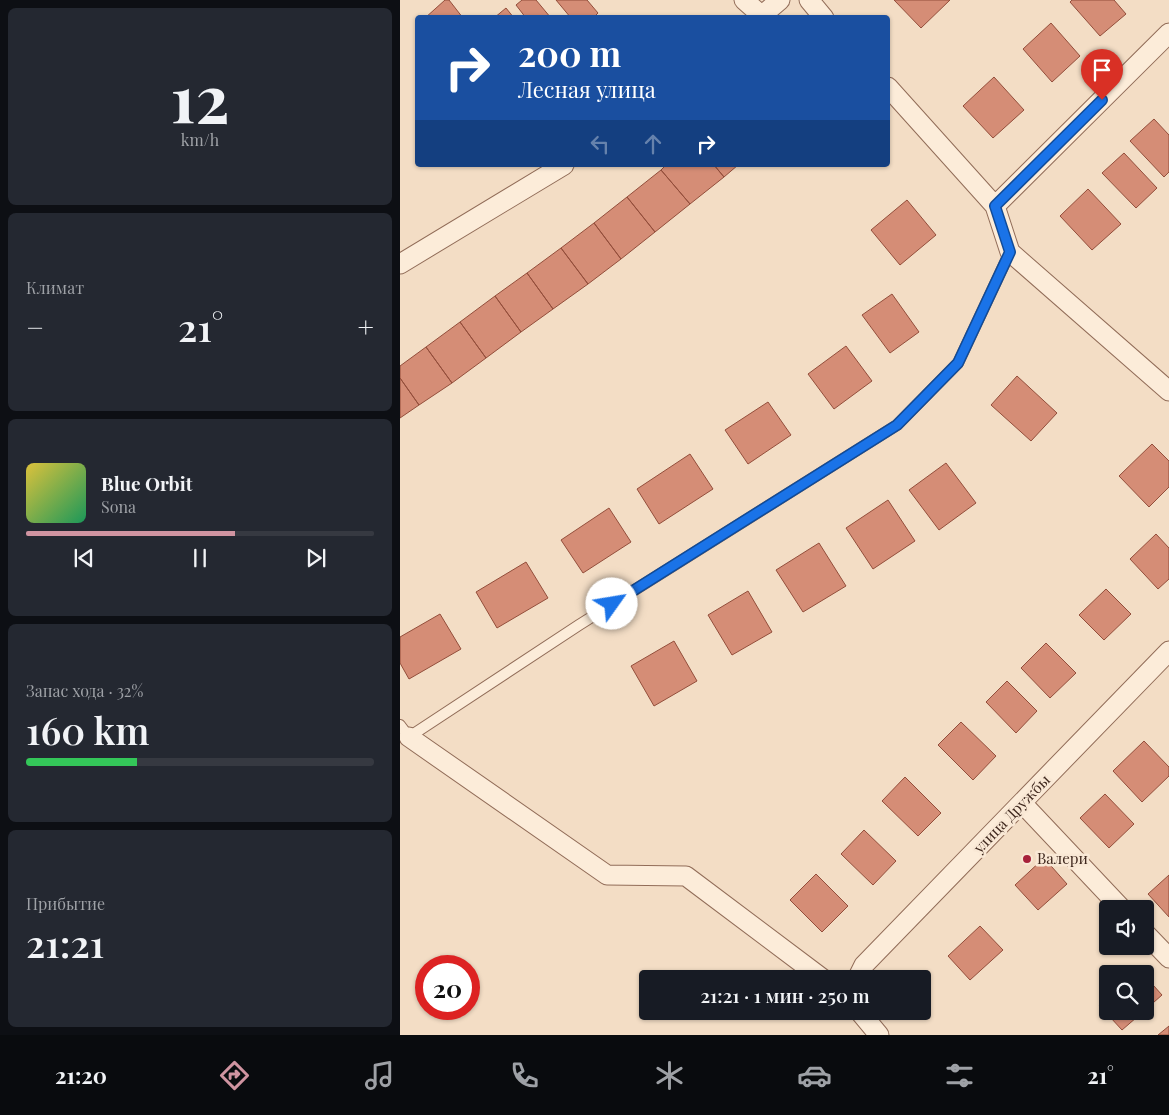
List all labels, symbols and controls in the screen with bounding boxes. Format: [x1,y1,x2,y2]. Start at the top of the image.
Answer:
text: 200 m [518,29,621,76]
icon: right [435,35,500,100]
pin [1081,49,1123,100]
text: 12 [171,53,229,139]
icon: arrive [1088,56,1116,84]
text: Лесная улица [518,74,656,104]
text: km/h [181,129,219,150]
icon: left [586,130,614,158]
icon: ahead [639,130,667,158]
icon: right [692,130,720,158]
text: Климат [26,277,84,298]
text: 21° [178,301,224,352]
text: − [26,308,44,345]
text: + [358,308,374,345]
text: Blue Orbit [101,470,192,496]
text: Sona [101,496,136,517]
icon: previous [70,544,98,572]
icon: pause [186,544,214,572]
icon: next [302,544,330,572]
position arrow [585,577,637,629]
text: Запас хода · 32% [26,680,143,701]
text: 160 km [26,704,150,755]
street label: улица Дружбы [968,770,1054,858]
place label: Валери [1037,848,1088,868]
marker: Валери [1021,853,1033,865]
text: Прибытие [26,893,105,914]
map controls [1099,900,1154,1020]
button: sound [1099,900,1154,955]
text: 21:21 [26,917,104,968]
speed limit sign: 20 [415,955,480,1020]
button: search [1099,965,1154,1020]
text: 21:21 · 1 мин · 250 m [700,982,870,1008]
icon: directions [217,1058,252,1093]
icon: music [362,1058,397,1093]
icon: phone [507,1058,542,1093]
icon: climate [652,1058,687,1093]
icon: car [797,1058,832,1093]
icon: filters [942,1058,977,1093]
text: 21:20 [55,1060,107,1090]
text: 21° [1087,1060,1114,1090]

